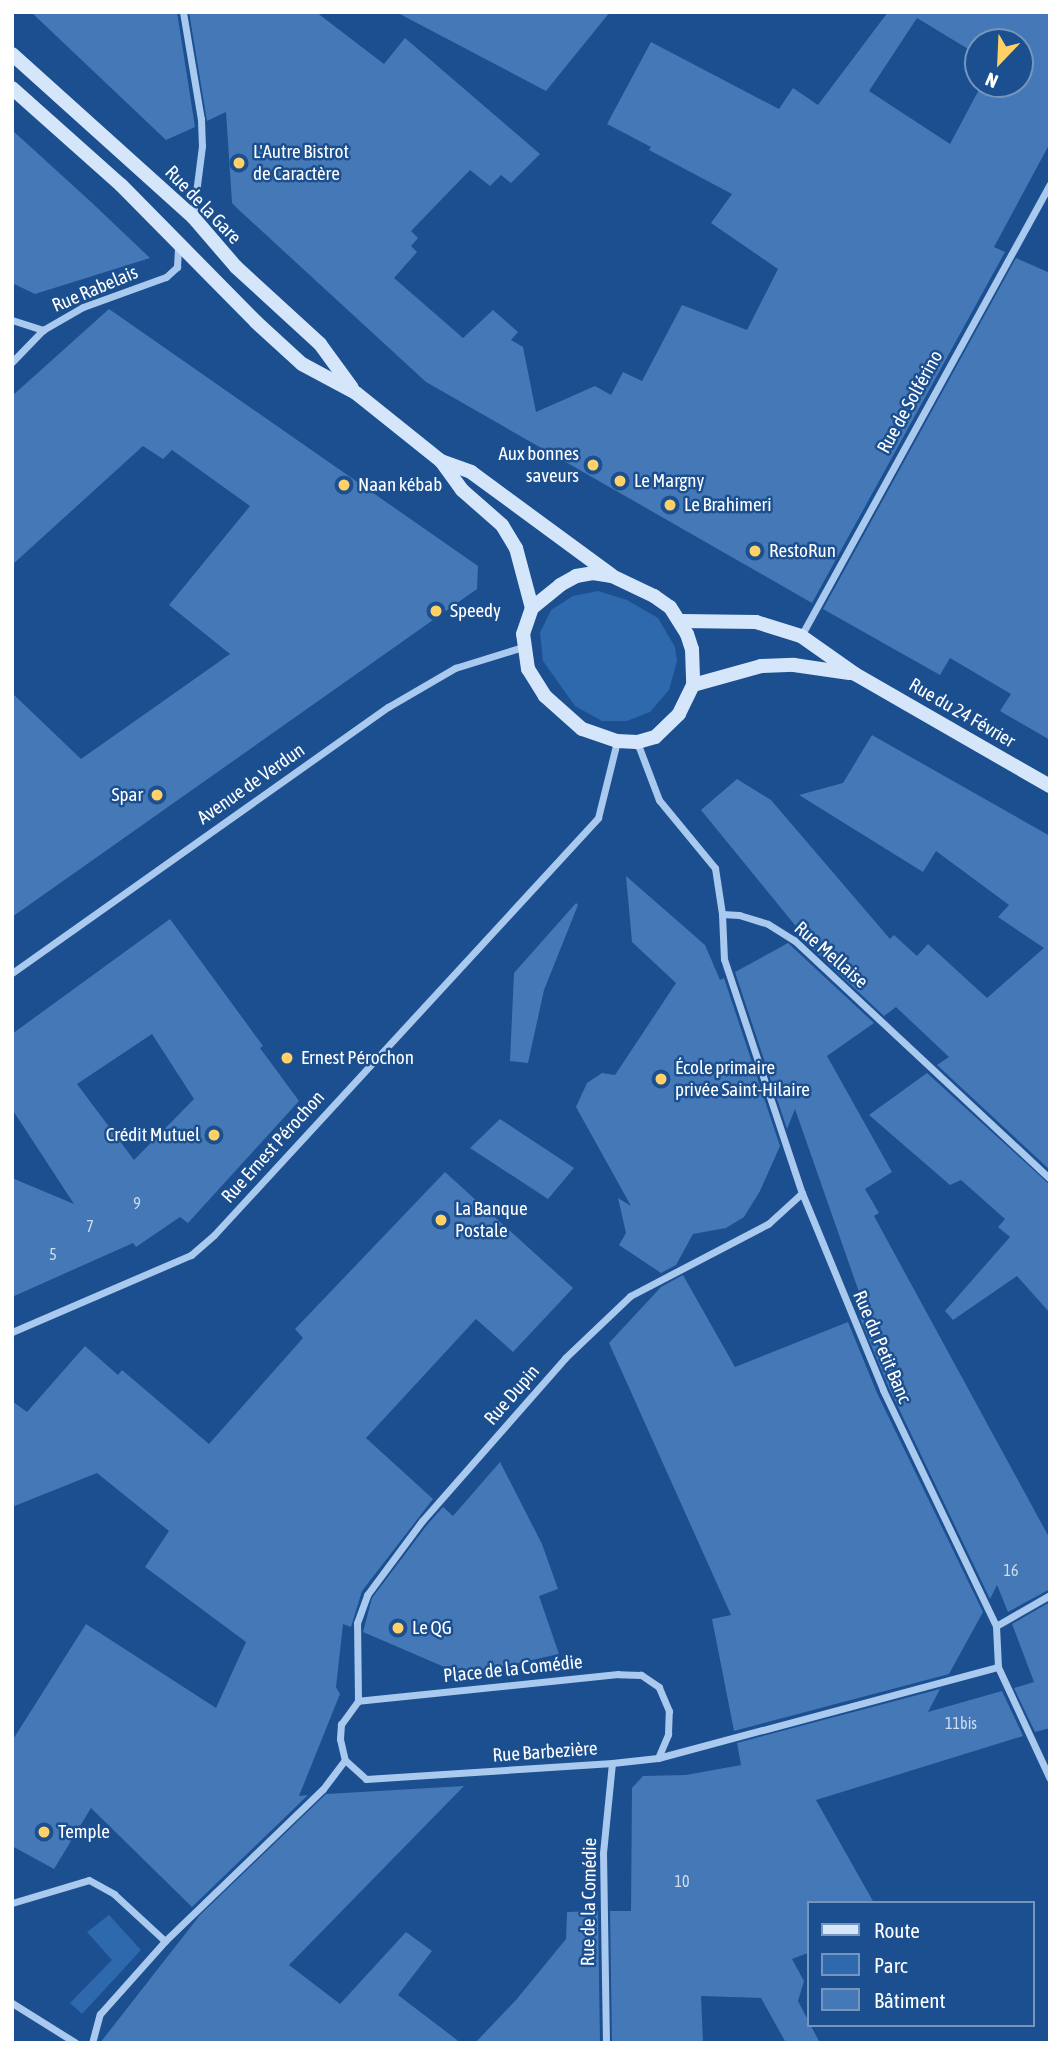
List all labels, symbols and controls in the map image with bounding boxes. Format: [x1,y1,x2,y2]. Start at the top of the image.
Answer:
north arrow [964,28,1034,98]
text: N [982,68,1001,93]
place label: L'Autre Bistrot de Caractère [253,141,349,185]
marker: L'Autre Bistrot de Caractère [231,155,247,171]
street label: Rue de la Gare [160,161,246,249]
street label: Rue Rabelais [49,261,141,317]
street label: Rue de Solférino [872,347,948,457]
place label: Aux bonnes saveurs [499,443,579,487]
marker: Aux bonnes saveurs [585,457,601,473]
place label: Le Margny [634,470,704,492]
marker: Le Margny [612,473,628,489]
place label: Naan kébab [358,474,442,496]
marker: Naan kébab [336,477,352,493]
place label: Le Brahimeri [684,494,772,516]
marker: Le Brahimeri [662,497,678,513]
place label: RestoRun [769,540,836,562]
marker: RestoRun [747,543,763,559]
place label: Speedy [450,600,501,622]
marker: Speedy [428,603,444,619]
street label: Rue du 24 Février [905,673,1019,753]
street label: Avenue de Verdun [193,739,309,829]
place label: Spar [112,784,143,806]
marker: Spar [149,787,165,803]
street label: Rue Mellaise [790,917,872,993]
place label: Ernest Pérochon [301,1047,414,1069]
marker: Ernest Pérochon [279,1050,295,1066]
place label: École primaire privée Saint-Hilaire [675,1057,810,1101]
marker: École primaire privée Saint-Hilaire [653,1071,669,1087]
street label: Rue Ernest Pérochon [217,1086,329,1208]
place label: Crédit Mutuel [106,1124,200,1146]
marker: Crédit Mutuel [206,1127,222,1143]
house number: 9 [133,1193,141,1213]
place label: La Banque Postale [455,1198,528,1242]
marker: La Banque Postale [433,1212,449,1228]
house number: 7 [86,1216,94,1236]
house number: 5 [49,1244,57,1264]
street label: Rue du Petit Banc [848,1287,916,1407]
street label: Rue Dupin [480,1360,544,1430]
house number: 16 [1003,1560,1019,1580]
place label: Le QG [412,1617,452,1639]
marker: Le QG [390,1620,406,1636]
street label: Place de la Comédie [442,1650,584,1688]
house number: 11bis [945,1713,977,1733]
street label: Rue Barbezière [492,1737,598,1767]
place label: Temple [58,1821,110,1843]
marker: Temple [36,1824,52,1840]
street label: Rue de la Comédie [576,1838,602,1966]
house number: 10 [674,1871,690,1891]
legend [806,1901,1034,2027]
text: Route [874,1918,920,1942]
text: Parc [874,1953,908,1977]
text: Bâtiment [874,1988,945,2012]

